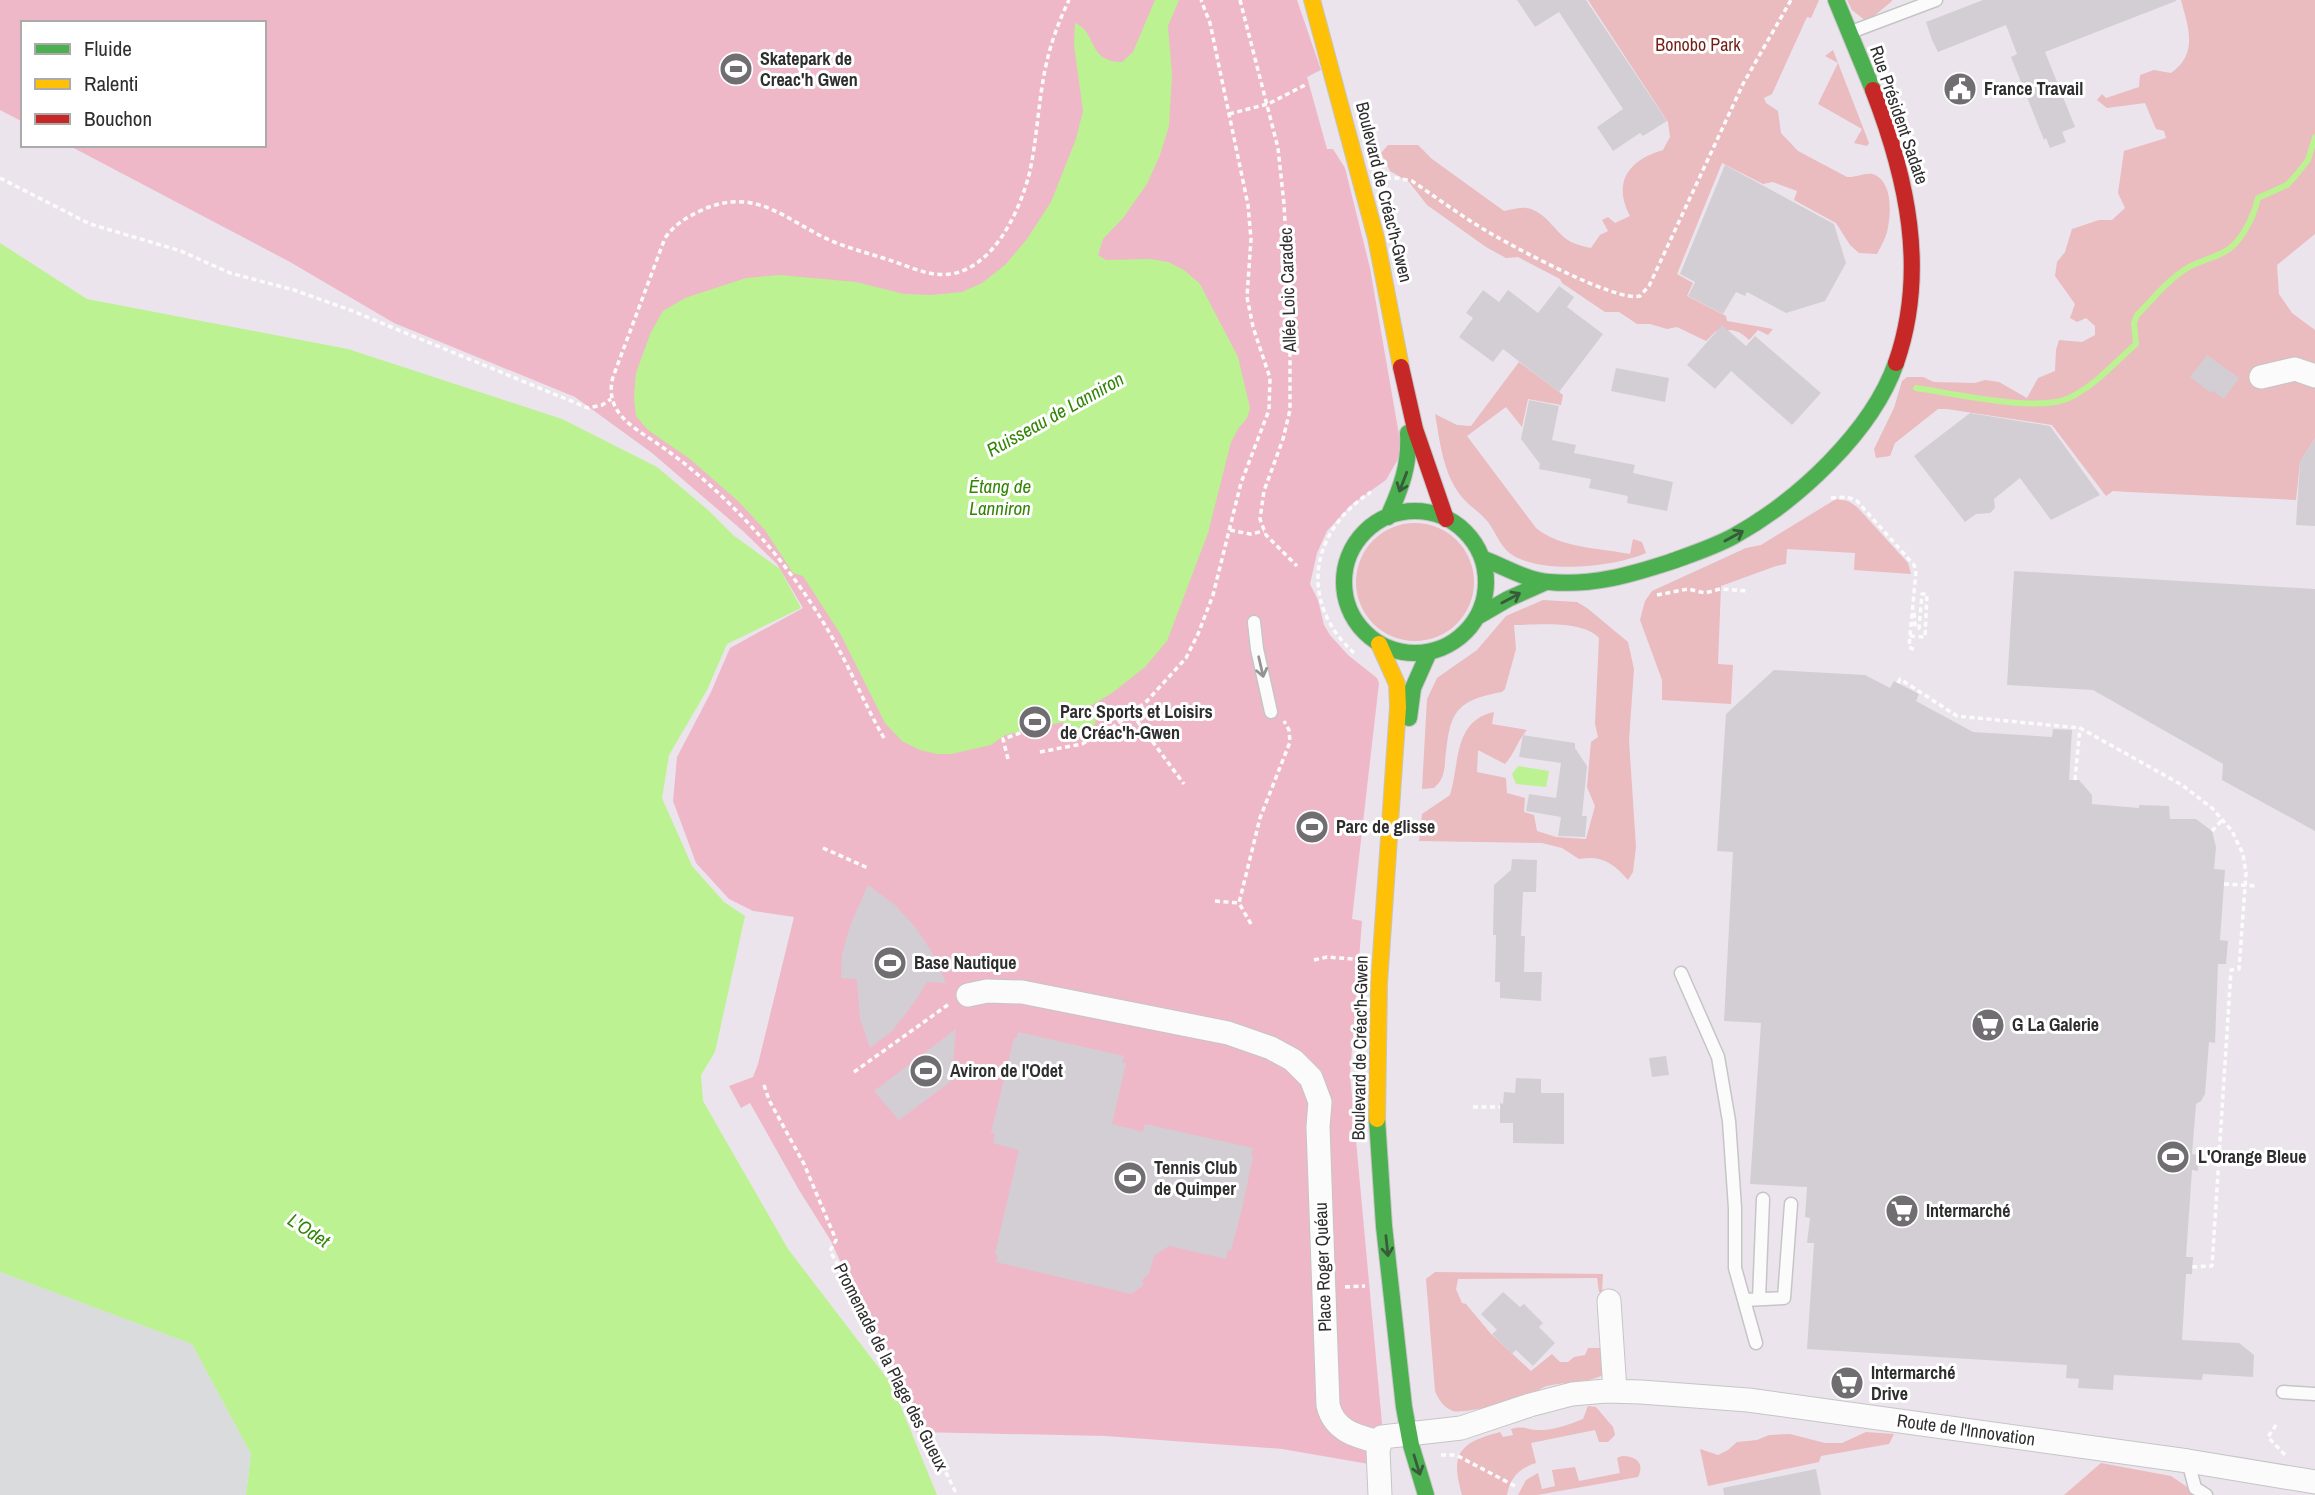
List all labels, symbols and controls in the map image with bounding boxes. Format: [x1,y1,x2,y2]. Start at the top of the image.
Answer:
legend [21,21,266,147]
park label: Bonobo Park [1655,32,1741,57]
text: Fluide [84,34,132,63]
street label: Rue Président Sadate [1864,42,1935,188]
place label: Skatepark de Creac'h Gwen [760,46,858,92]
sports icon: Skatepark de Creac'h Gwen [717,50,755,88]
text: Ralenti [84,69,139,98]
public building icon: France Travail [1941,70,1979,108]
place label: France Travail [1984,76,2083,101]
street label: Boulevard de Créac'h-Gwen [1350,99,1419,285]
text: Bouchon [84,104,152,133]
street label: Allée Loic Caradec [1273,227,1302,354]
water label: Ruisseau de Lanniron [982,365,1128,463]
one-way arrow [1396,470,1409,492]
water label: Étang de Lanniron [969,473,1031,521]
one-way arrow [1723,529,1743,543]
one-way arrow [1500,591,1521,604]
one-way arrow [1255,655,1269,678]
place label: Parc Sports et Loisirs de Créac'h-Gwen [1060,699,1213,745]
sports icon: Parc Sports et Loisirs de Créac'h-Gwen [1016,703,1054,741]
sports icon: Parc de glisse [1293,808,1331,846]
place label: Parc de glisse [1336,814,1435,839]
sports icon: Base Nautique [871,944,909,982]
place label: Base Nautique [914,950,1017,975]
street label: Boulevard de Créac'h-Gwen [1345,955,1374,1141]
supermarket icon: G La Galerie [1969,1006,2007,1044]
place label: G La Galerie [2012,1012,2099,1037]
sports icon: Aviron de l'Odet [907,1052,945,1090]
place label: Aviron de l'Odet [950,1058,1063,1083]
sports icon: L'Orange Bleue [2154,1138,2192,1176]
place label: L'Orange Bleue [2198,1144,2307,1169]
place label: Tennis Club de Quimper [1154,1155,1237,1201]
sports icon: Tennis Club de Quimper [1111,1159,1149,1197]
supermarket icon: Intermarché [1883,1192,1921,1230]
place label: Intermarché [1926,1198,2011,1223]
street label: Place Roger Quéau [1308,1202,1337,1332]
water label: L'Odet [283,1207,336,1254]
one-way arrow [1380,1234,1393,1257]
street label: Promenade de la Plage des Gueux [828,1259,955,1475]
place label: Intermarché Drive [1871,1360,1956,1406]
supermarket icon: Intermarché Drive [1828,1364,1866,1402]
street label: Route de l'Innovation [1895,1407,2037,1452]
one-way arrow [1412,1453,1424,1475]

